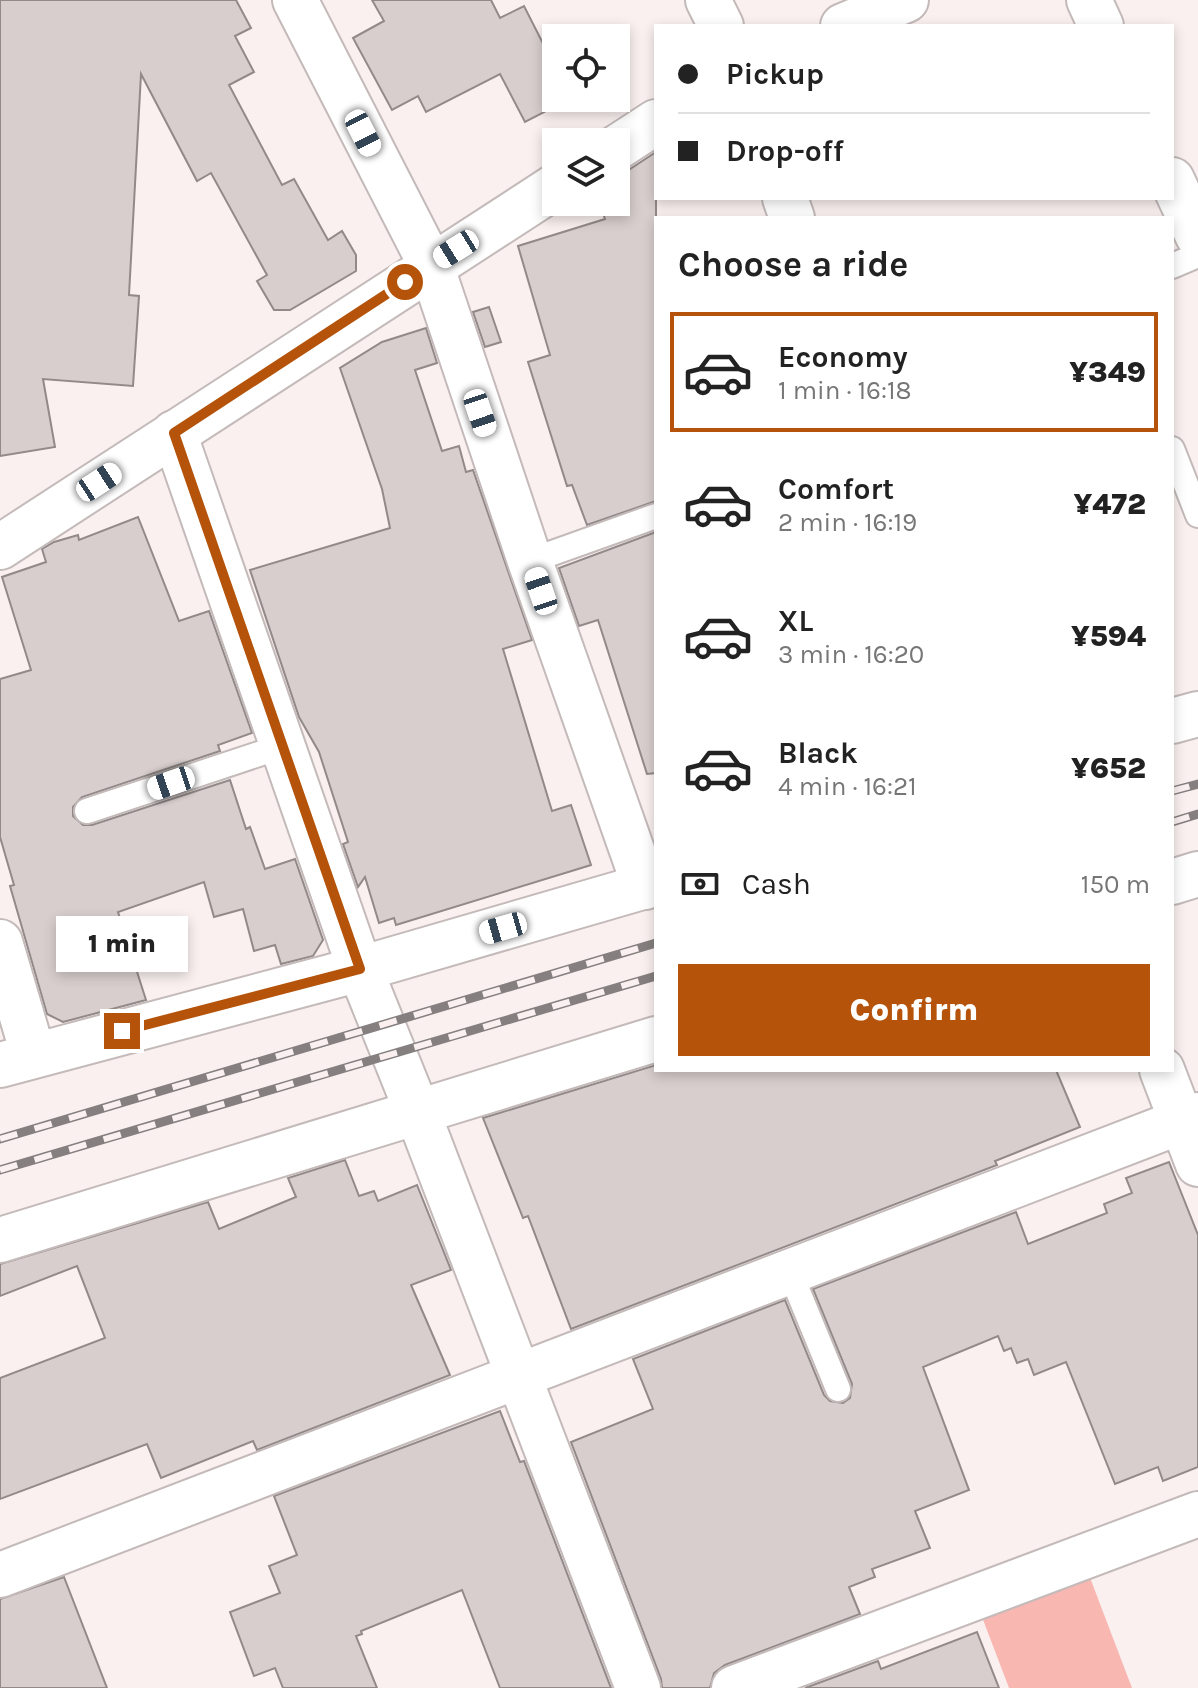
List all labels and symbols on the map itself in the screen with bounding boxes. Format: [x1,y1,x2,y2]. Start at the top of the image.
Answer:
car [341,106,385,160]
car [429,226,483,272]
route start [387,264,423,300]
car [461,386,499,440]
car [72,459,126,505]
car [522,564,560,618]
car [144,764,198,802]
car [477,910,529,946]
callout: 1 min [56,915,188,971]
route end [104,1013,140,1049]

